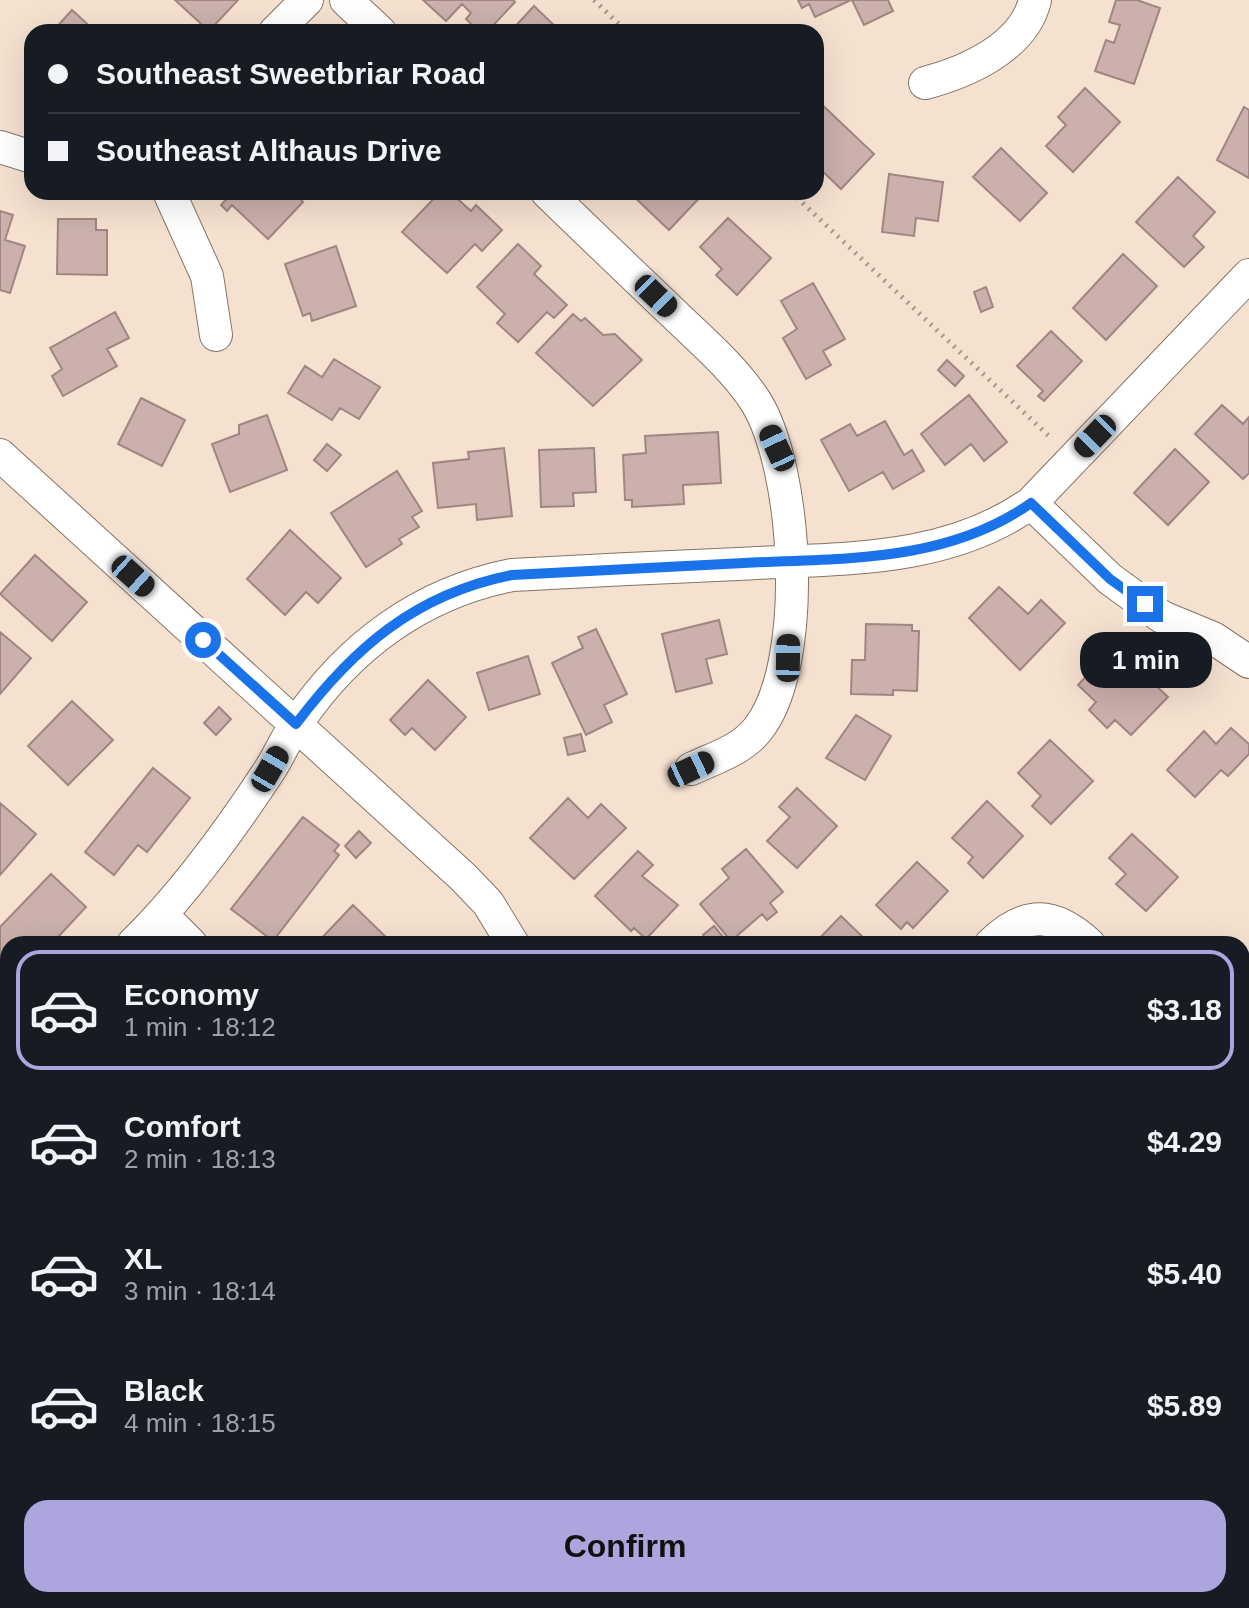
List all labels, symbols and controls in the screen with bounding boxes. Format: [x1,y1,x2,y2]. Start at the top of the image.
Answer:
text: Southeast Sweetbriar Road [96,57,486,90]
text: Southeast Althaus Drive [96,134,442,167]
car [630,271,682,321]
car [1070,410,1120,462]
car [756,421,798,475]
car [107,551,159,601]
route end [1127,586,1163,622]
route start [185,622,221,658]
callout: 1 min [1079,632,1211,688]
car [776,634,800,682]
text: 1 min [1112,645,1180,675]
car [248,742,292,796]
car [664,748,718,790]
icon: car [28,974,100,1046]
text: Economy [124,978,259,1011]
text: $3.18 [1147,993,1222,1026]
text: 1 min · 18:12 [124,1012,276,1042]
icon: car [28,1106,100,1178]
text: Comfort [124,1110,241,1143]
text: $4.29 [1147,1125,1222,1158]
text: 2 min · 18:13 [124,1144,276,1174]
icon: car [28,1238,100,1310]
text: XL [124,1242,162,1275]
text: $5.40 [1147,1257,1222,1290]
text: 3 min · 18:14 [124,1276,276,1306]
icon: car [28,1370,100,1442]
text: Black [124,1374,204,1407]
text: $5.89 [1147,1389,1222,1422]
text: 4 min · 18:15 [124,1408,276,1438]
button: Confirm [24,1500,1226,1592]

